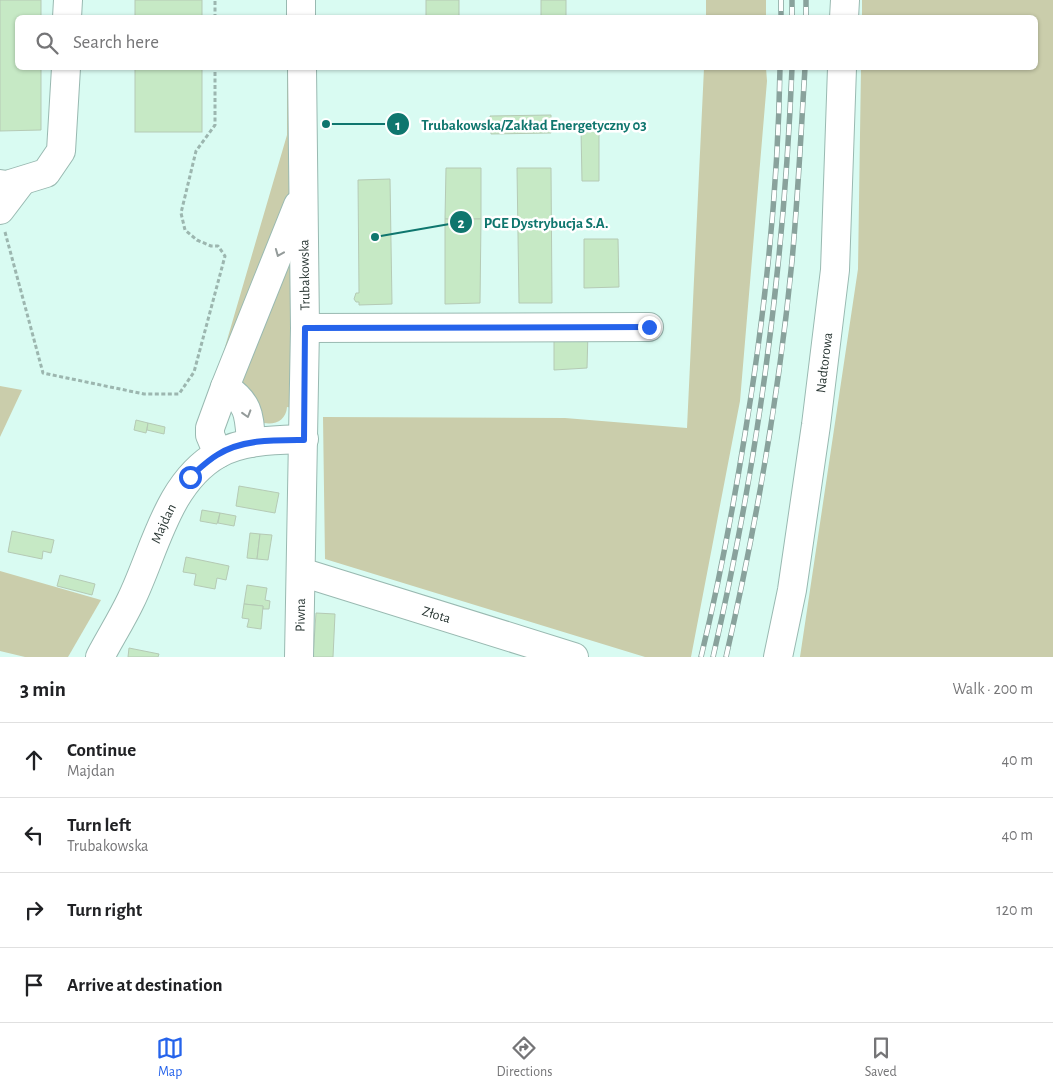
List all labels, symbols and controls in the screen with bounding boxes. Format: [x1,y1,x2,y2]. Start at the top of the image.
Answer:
search box [15,15,1038,70]
icon: search [33,29,61,57]
text: Search here [73,33,159,52]
callout: Trubakowska/Zakład Energetyczny 03 [386,109,656,139]
text: 1 [395,118,401,133]
text: Trubakowska/Zakład Energetyczny 03 [421,118,647,133]
callout: PGE Dystrybucja S.A. [448,207,618,237]
text: 2 [457,216,465,231]
text: PGE Dystrybucja S.A. [484,216,608,231]
street label: Trubakowska [297,239,313,311]
one-way arrow [274,248,285,257]
route end [638,316,661,339]
street label: Nadtorowa [814,331,835,394]
one-way arrow [241,409,251,417]
route start [179,466,202,489]
street label: Majdan [149,502,179,546]
street label: Piwna [293,597,308,632]
street label: Złota [420,604,453,626]
text: 3 min [20,679,66,700]
text: Walk · 200 m [952,681,1033,697]
text: Continue [67,741,136,760]
icon: ahead [20,746,48,774]
text: 40 m [1001,752,1033,768]
text: Majdan [67,763,115,779]
text: Turn left [67,816,131,835]
icon: left [20,821,48,849]
text: 40 m [1001,827,1033,843]
text: Trubakowska [67,838,149,854]
icon: right [20,896,48,924]
text: Turn right [67,901,142,920]
text: 120 m [996,902,1033,918]
icon: arrive [20,971,48,999]
text: Arrive at destination [67,976,223,995]
tab: Map [156,1034,184,1081]
tab: Directions [497,1034,552,1081]
tab: Saved [865,1034,897,1081]

